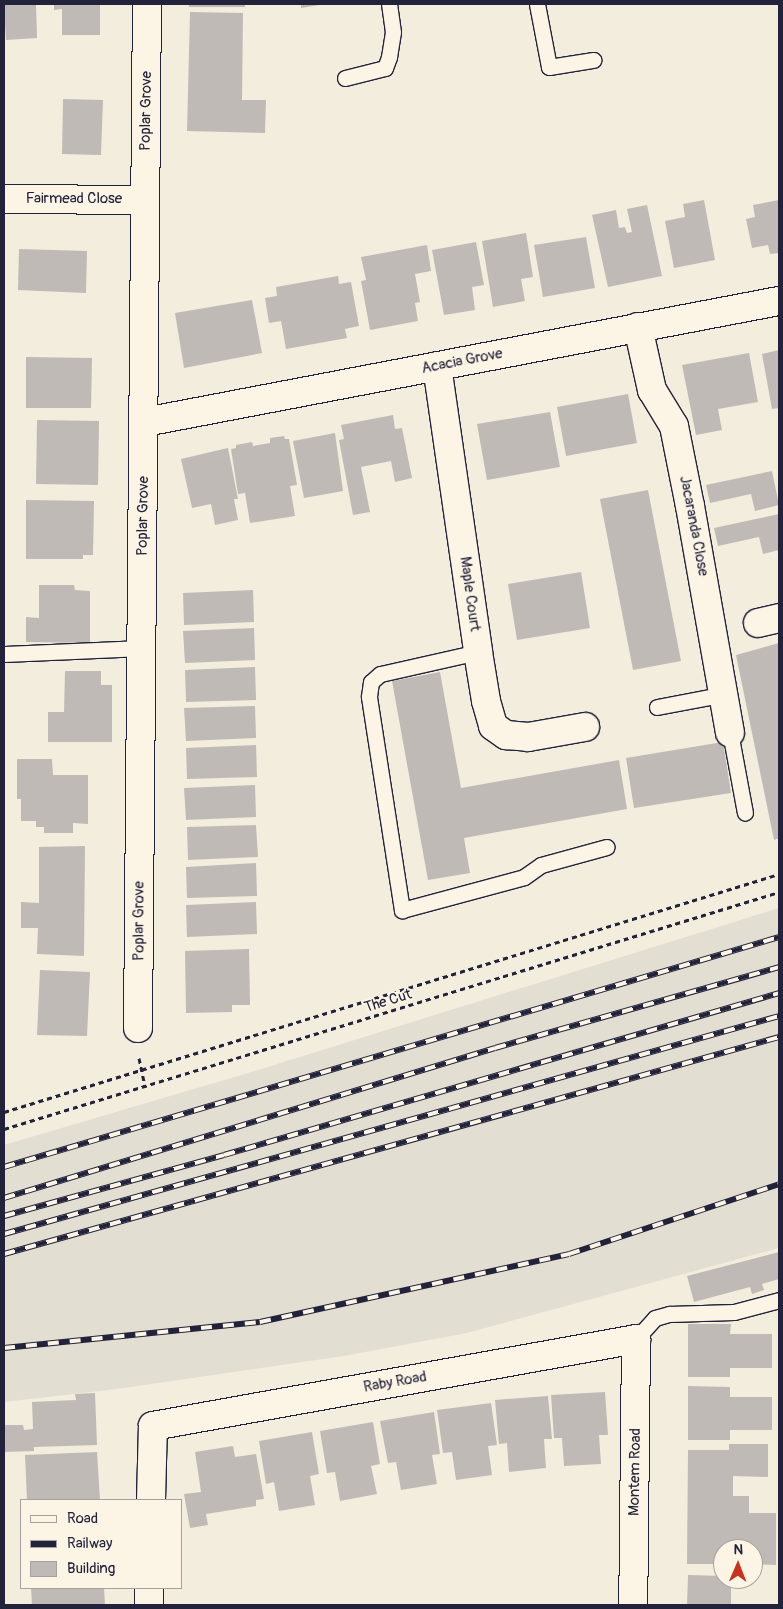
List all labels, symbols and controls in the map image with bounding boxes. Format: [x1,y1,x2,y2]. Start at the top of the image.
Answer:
street label: Poplar Grove [136,71,156,151]
street label: Fairmead Close [26,190,122,208]
street label: Acacia Grove [420,344,504,378]
street label: Jacaranda Close [675,474,713,578]
street label: Poplar Grove [133,476,153,556]
street label: Maple Court [456,555,484,633]
street label: Poplar Grove [130,881,148,961]
street label: The Cut [362,985,414,1017]
street label: Raby Road [362,1368,428,1396]
street label: Montem Road [625,1428,645,1516]
legend [20,1499,182,1589]
text: Road [67,1509,98,1528]
text: Railway [67,1534,112,1553]
north arrow [713,1539,763,1589]
text: N [733,1541,743,1558]
text: Building [67,1559,115,1578]

